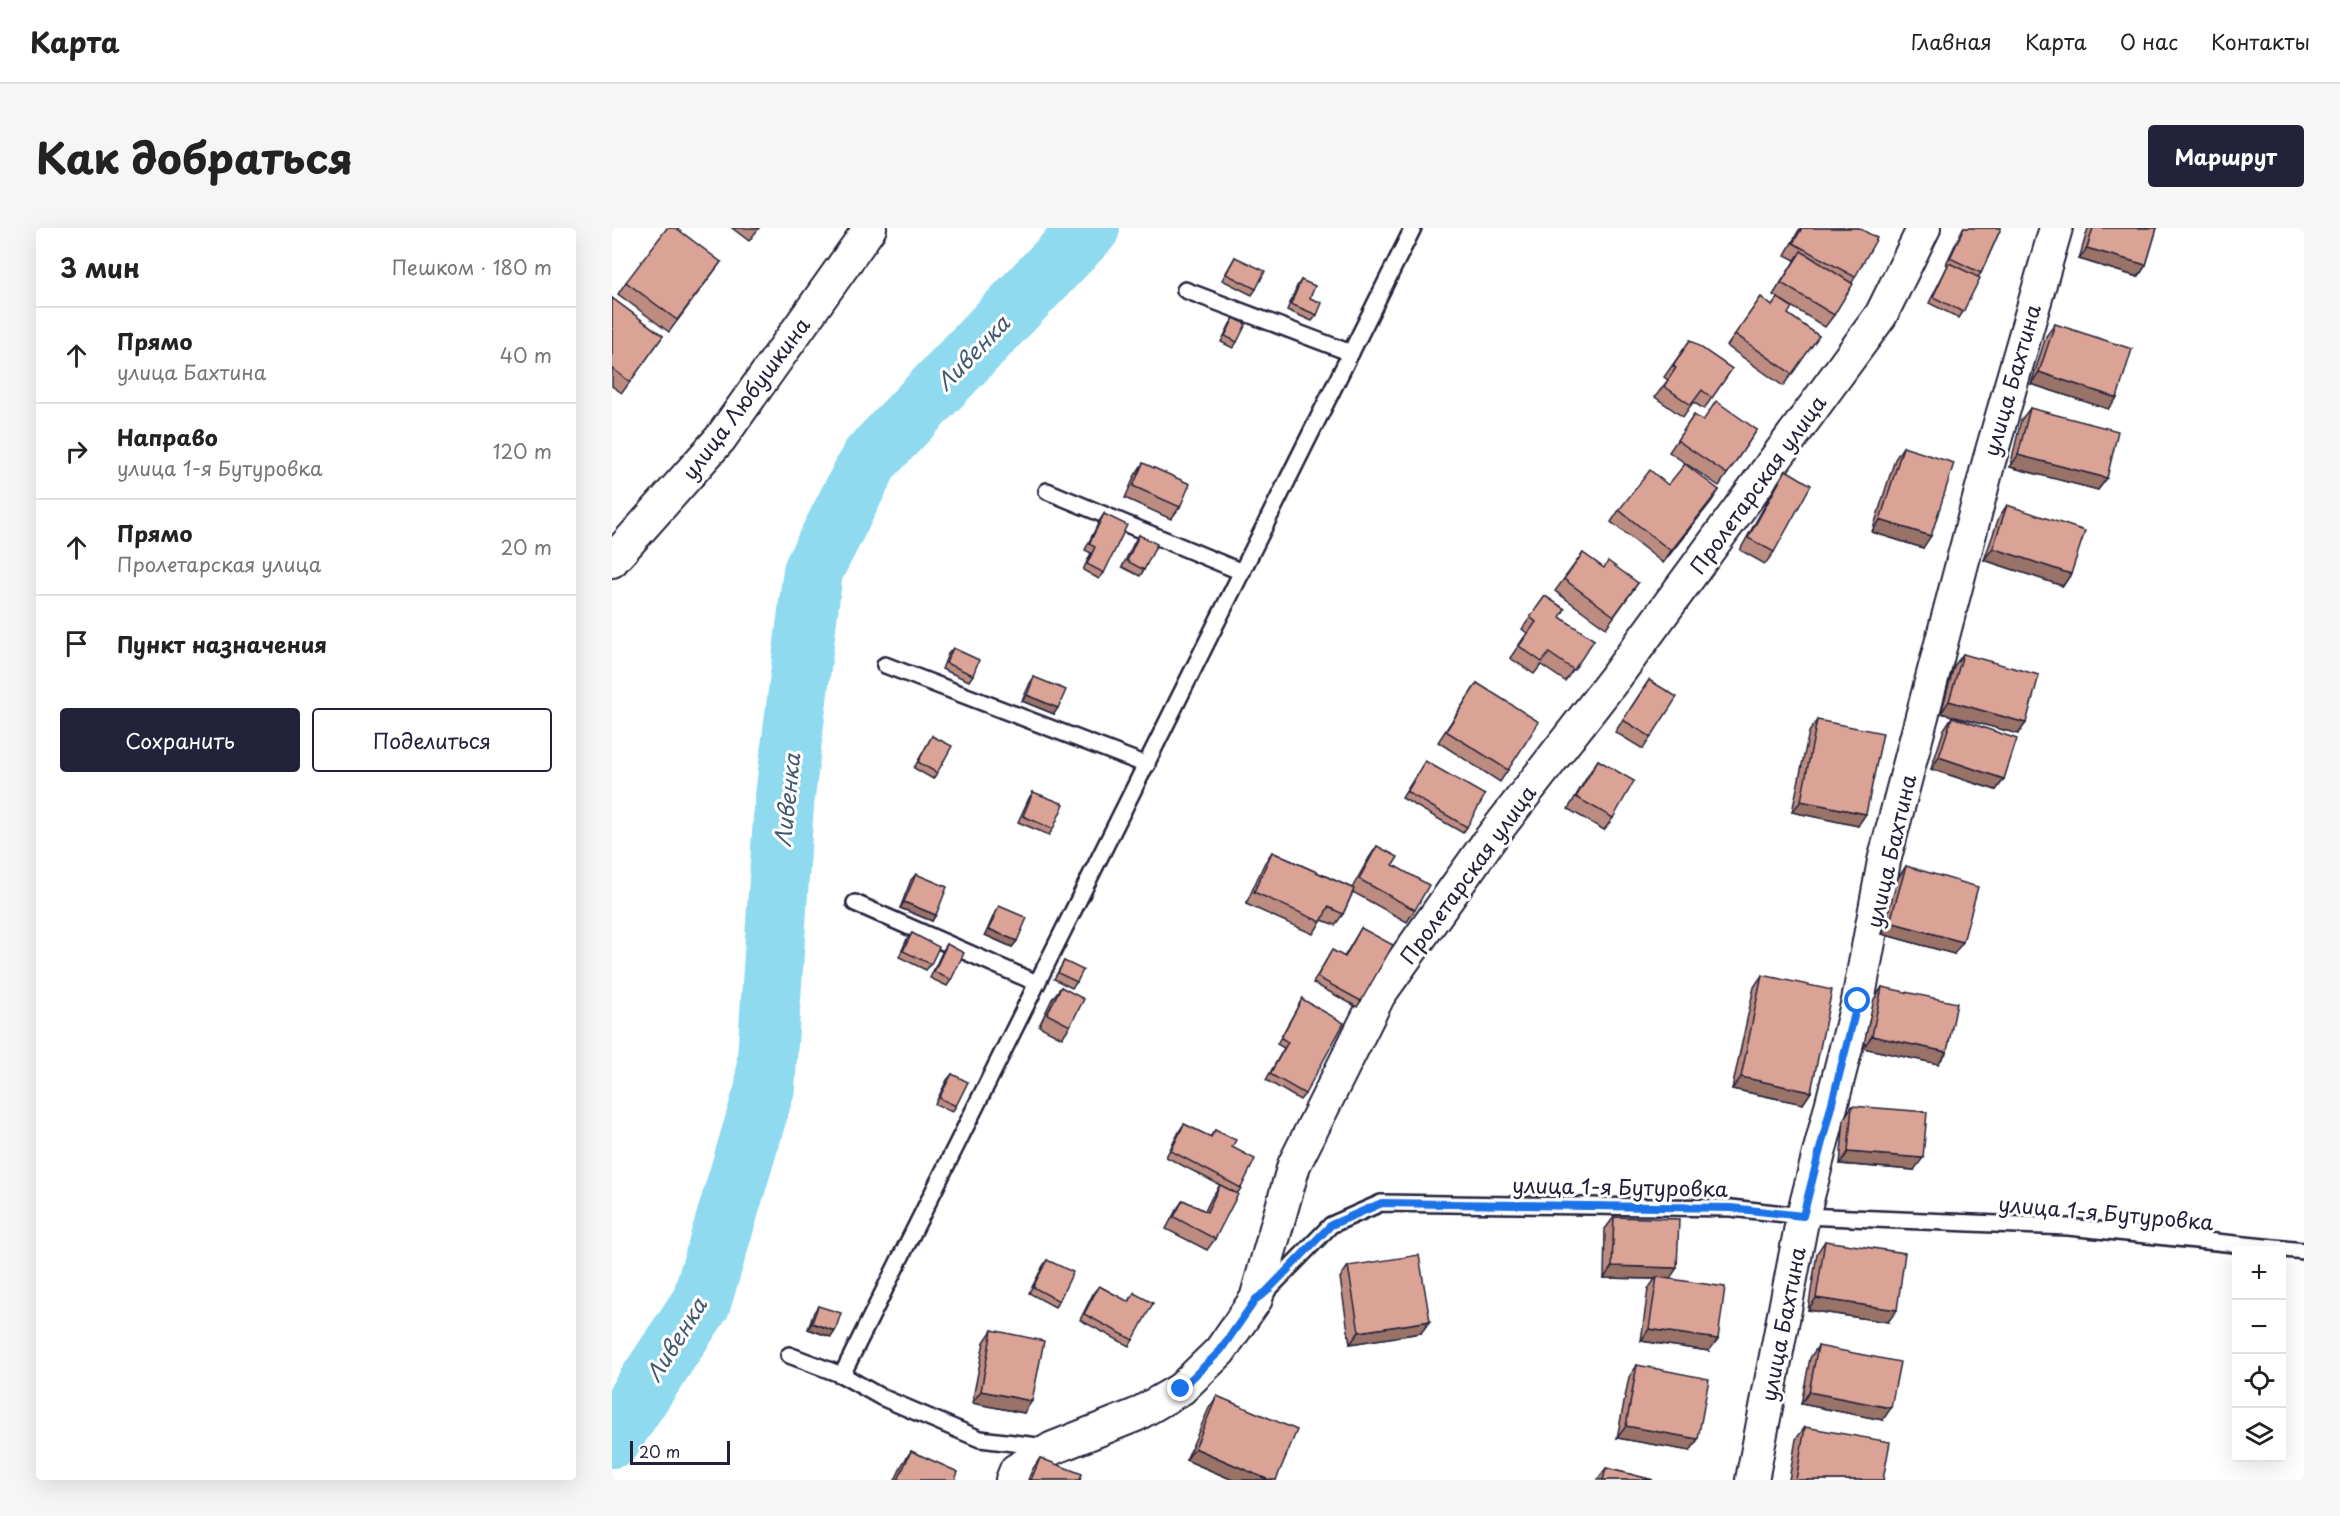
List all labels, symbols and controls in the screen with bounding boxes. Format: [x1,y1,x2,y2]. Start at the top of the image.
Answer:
text: Карта [30,20,120,63]
text: Главная [1911,25,1992,57]
text: Карта [2025,25,2087,57]
text: О нас [2120,25,2178,57]
text: Контакты [2211,25,2310,57]
text: Как добраться [36,125,353,188]
button: Маршрут [2148,125,2304,187]
text: 3 мин [60,248,140,287]
text: Пешком · 180 m [392,252,552,282]
street label: улица Бахтина [1974,300,2048,460]
water label: Ливенка [928,306,1017,397]
street label: улица Любушкина [673,309,817,486]
text: Прямо [117,324,192,357]
icon: ahead [60,339,93,372]
text: 40 m [500,340,552,370]
text: улица Бахтина [117,357,266,387]
street label: Пролетарская улица [1681,387,1833,580]
text: Направо [117,420,218,453]
icon: right [60,435,93,468]
text: 120 m [493,436,552,466]
text: улица 1-я Бутуровка [117,453,322,483]
text: Прямо [117,516,192,549]
icon: ahead [60,531,93,564]
text: 20 m [500,532,552,562]
text: Пролетарская улица [117,549,321,579]
icon: arrive [60,627,93,660]
text: Пункт назначения [117,627,327,660]
button: Сохранить [60,708,300,772]
button: Поделиться [312,708,552,772]
water label: Ливенка [765,750,807,848]
street label: улица Бахтина [1857,770,1923,931]
street label: Пролетарская улица [1391,777,1543,970]
route start [1844,987,1870,1013]
street label: улица 1-я Бутуровка [1512,1168,1728,1204]
street label: улица 1-я Бутуровка [1997,1187,2215,1237]
street label: улица Бахтина [1751,1243,1813,1404]
map controls [2232,1246,2286,1462]
button: + [2232,1246,2286,1300]
water label: Ливенка [636,1289,714,1387]
button: − [2232,1300,2286,1354]
button: locate [2232,1354,2286,1408]
route end [1167,1375,1193,1401]
button: layers [2232,1408,2286,1462]
scale bar [630,1438,730,1466]
text: 20 m [639,1439,680,1463]

